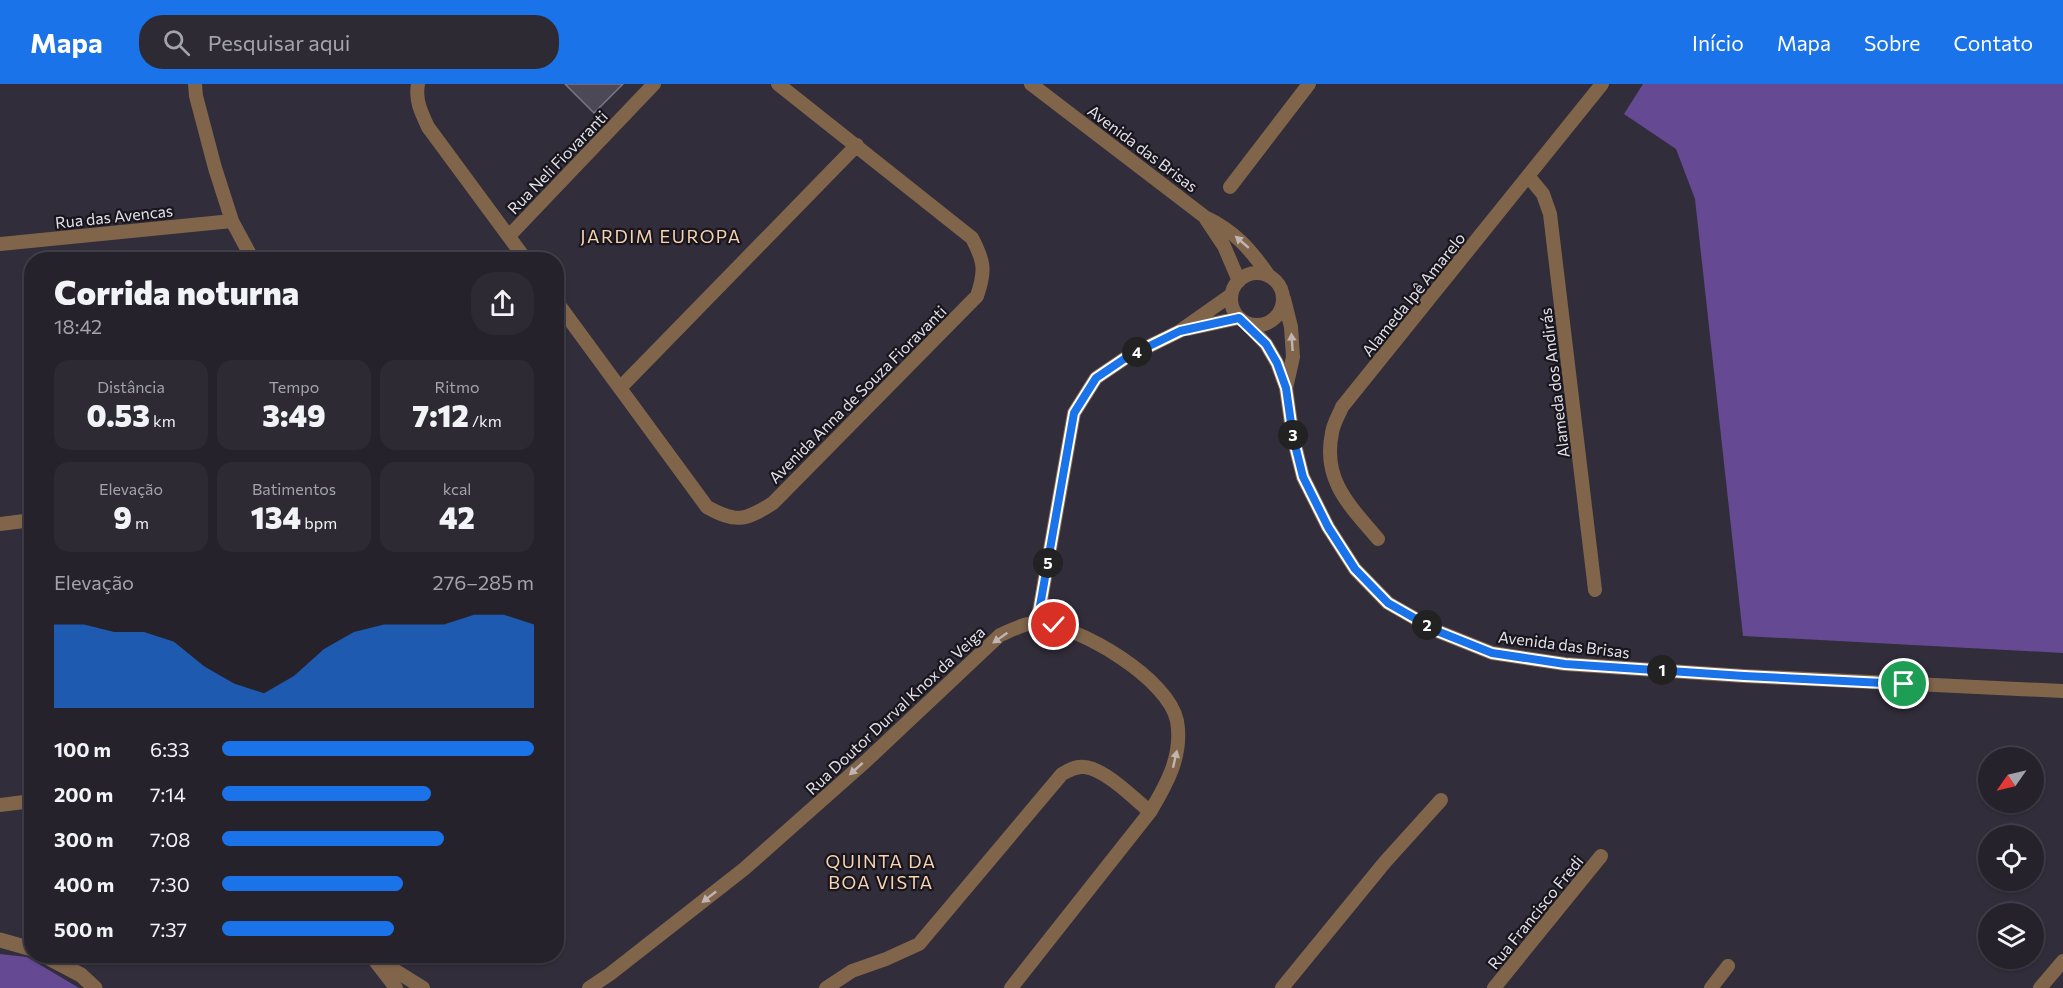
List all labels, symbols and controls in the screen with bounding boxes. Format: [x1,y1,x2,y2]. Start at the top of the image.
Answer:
search box [139,15,559,69]
text: Mapa [30,25,103,59]
icon: search [160,26,193,59]
text: Pesquisar aqui [208,29,350,56]
text: Início [1692,30,1744,55]
text: Mapa [1777,30,1831,55]
text: Sobre [1864,30,1920,55]
text: Contato [1953,30,2033,55]
street label: Avenida das Brisas [1084,101,1202,195]
street label: Rua Neli Fiovaranti [503,106,611,218]
street label: Rua das Avencas [54,200,174,232]
district label: JARDIM EUROPA [580,225,742,247]
street label: Alameda Ipê Amarelo [1357,228,1469,360]
one-way arrow [1234,235,1249,249]
text: Corrida noturna [54,271,299,312]
button: share [471,272,534,335]
street label: Avenida Anna de Souza Fioravanti [764,301,950,487]
street label: Alameda dos Andirás [1535,307,1573,459]
text: 18:42 [54,314,102,338]
one-way arrow [1287,332,1297,351]
pin: 4 [1122,337,1152,367]
text: 4 [1132,342,1142,361]
text: Distância [97,377,165,396]
text: Tempo [269,377,319,396]
text: Ritmo [435,377,479,396]
text: 0.53 [86,396,150,433]
text: 3:49 [262,396,326,433]
text: 7:12 [412,396,469,433]
text: km [150,411,176,430]
text: /km [469,411,502,430]
pin: 3 [1278,420,1308,450]
text: 3 [1288,425,1298,444]
text: Elevação [99,479,163,498]
text: Batimentos [252,479,336,498]
text: kcal [443,479,471,498]
text: 9 [113,498,132,535]
text: 134 [251,498,301,535]
text: 42 [439,498,475,535]
text: m [132,513,149,532]
text: bpm [301,513,337,532]
pin: 5 [1033,548,1063,578]
text: 5 [1043,553,1053,572]
text: Elevação [54,570,134,594]
text: 276–285 m [433,570,534,594]
pin [1028,599,1079,650]
icon: check [1037,608,1070,641]
pin: 2 [1412,610,1442,640]
text: 2 [1422,615,1432,634]
street label: Rua Doutor Durval Knox da Veiga [801,622,989,798]
street label: Avenida das Brisas [1497,626,1631,662]
one-way arrow [992,632,1008,644]
pin: 1 [1647,655,1677,685]
pin [1878,658,1929,709]
text: 1 [1658,660,1666,679]
icon: arrive [1887,667,1920,700]
text: 100 m [54,737,111,761]
text: 6:33 [150,737,190,761]
north arrow [1978,747,2044,813]
map controls [1978,747,2044,969]
one-way arrow [1170,750,1180,768]
one-way arrow [849,762,864,775]
text: 200 m [54,782,113,806]
text: 7:14 [150,782,186,806]
button: locate [1978,825,2044,891]
text: 300 m [54,827,114,851]
text: 7:08 [150,827,190,851]
district label: QUINTA DA BOA VISTA [826,850,936,893]
street label: Rua Francisco Fredi [1483,851,1587,973]
text: 400 m [54,872,114,896]
text: 7:30 [150,872,190,896]
one-way arrow [701,890,717,903]
button: layers [1978,903,2044,969]
text: 500 m [54,917,114,941]
text: 7:37 [150,917,187,941]

